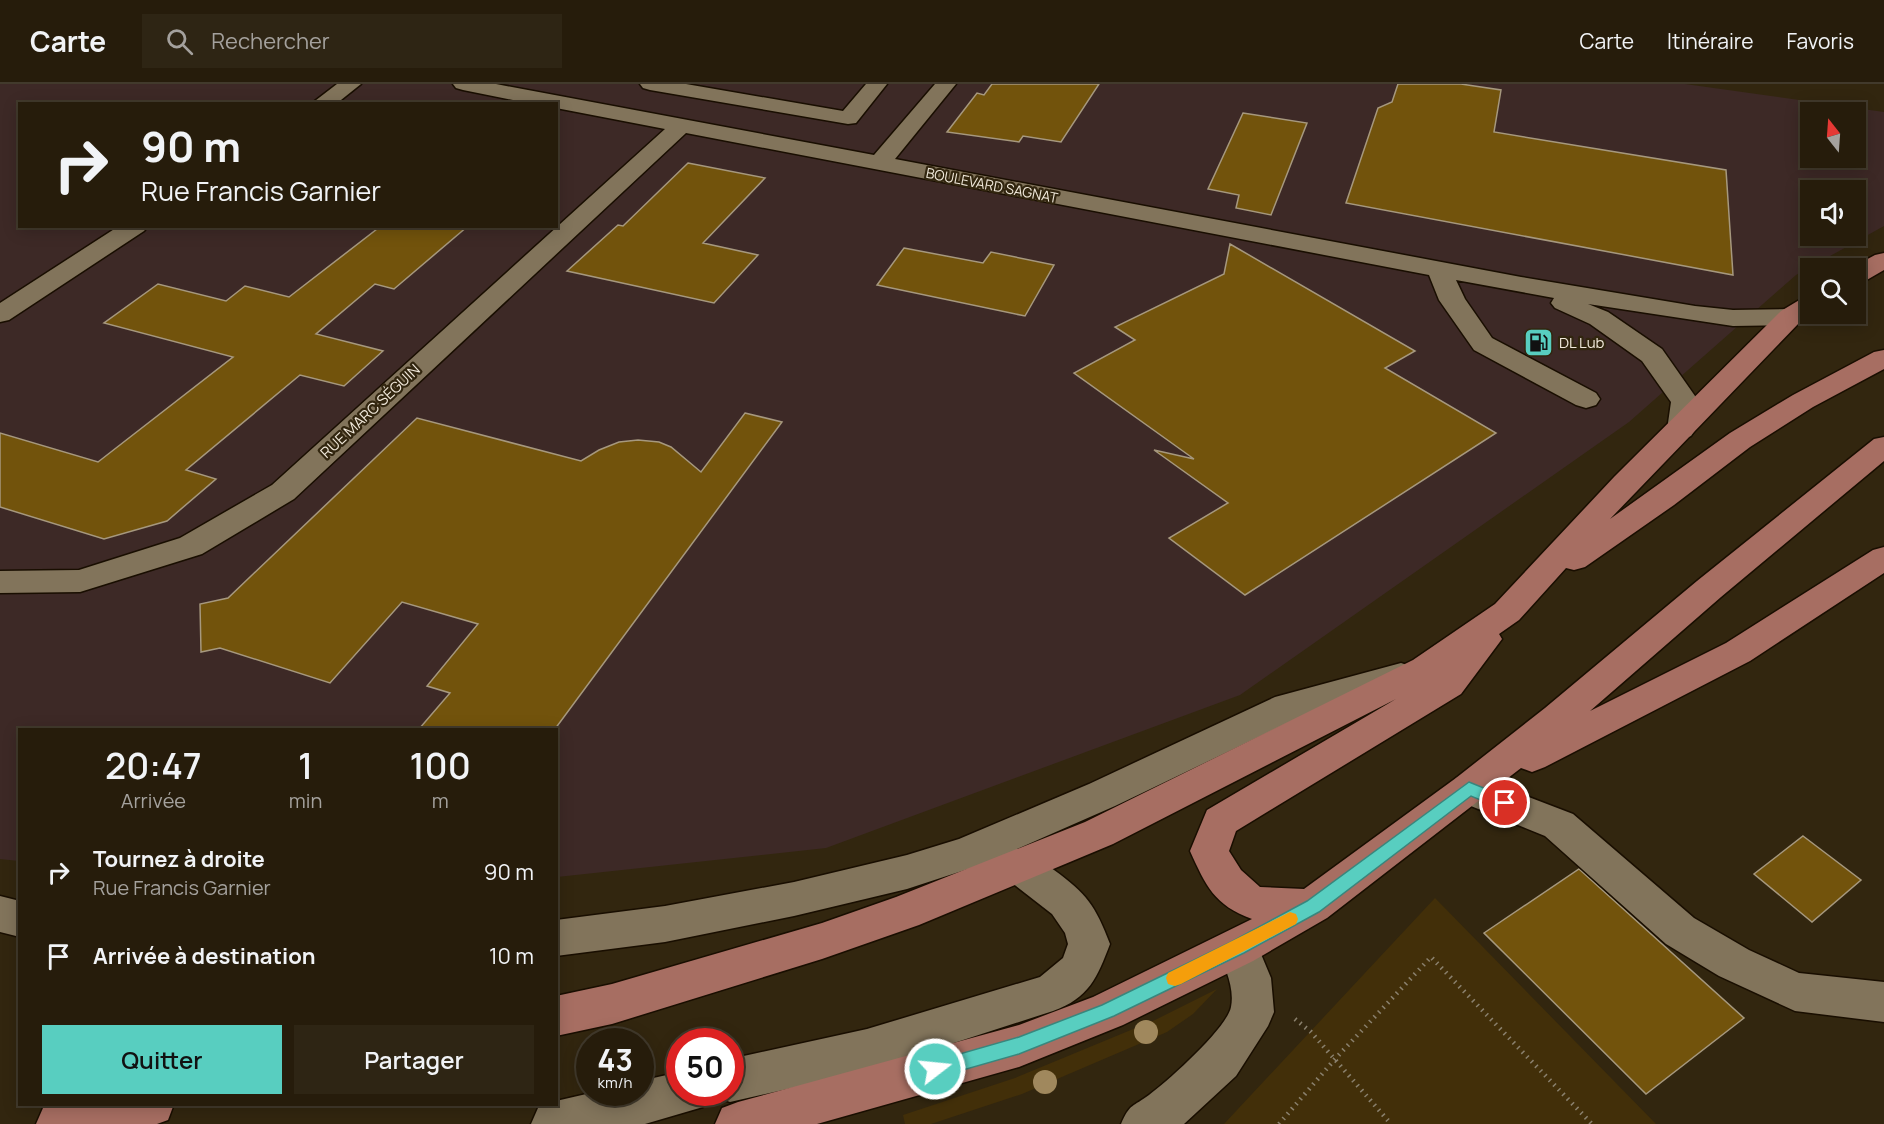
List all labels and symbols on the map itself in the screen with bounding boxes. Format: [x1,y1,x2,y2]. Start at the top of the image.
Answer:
north arrow [1800,102,1866,168]
street label: BOULEVARD SAGNAT [924,163,1060,207]
fuel station icon: DL Lub [1522,326,1554,358]
place label: DL Lub [1559,332,1605,353]
street label: RUE MARC SÉGUIN [316,359,424,463]
pin [1479,777,1530,828]
speed limit sign: 50 [666,1028,744,1106]
position arrow [903,1037,967,1101]

